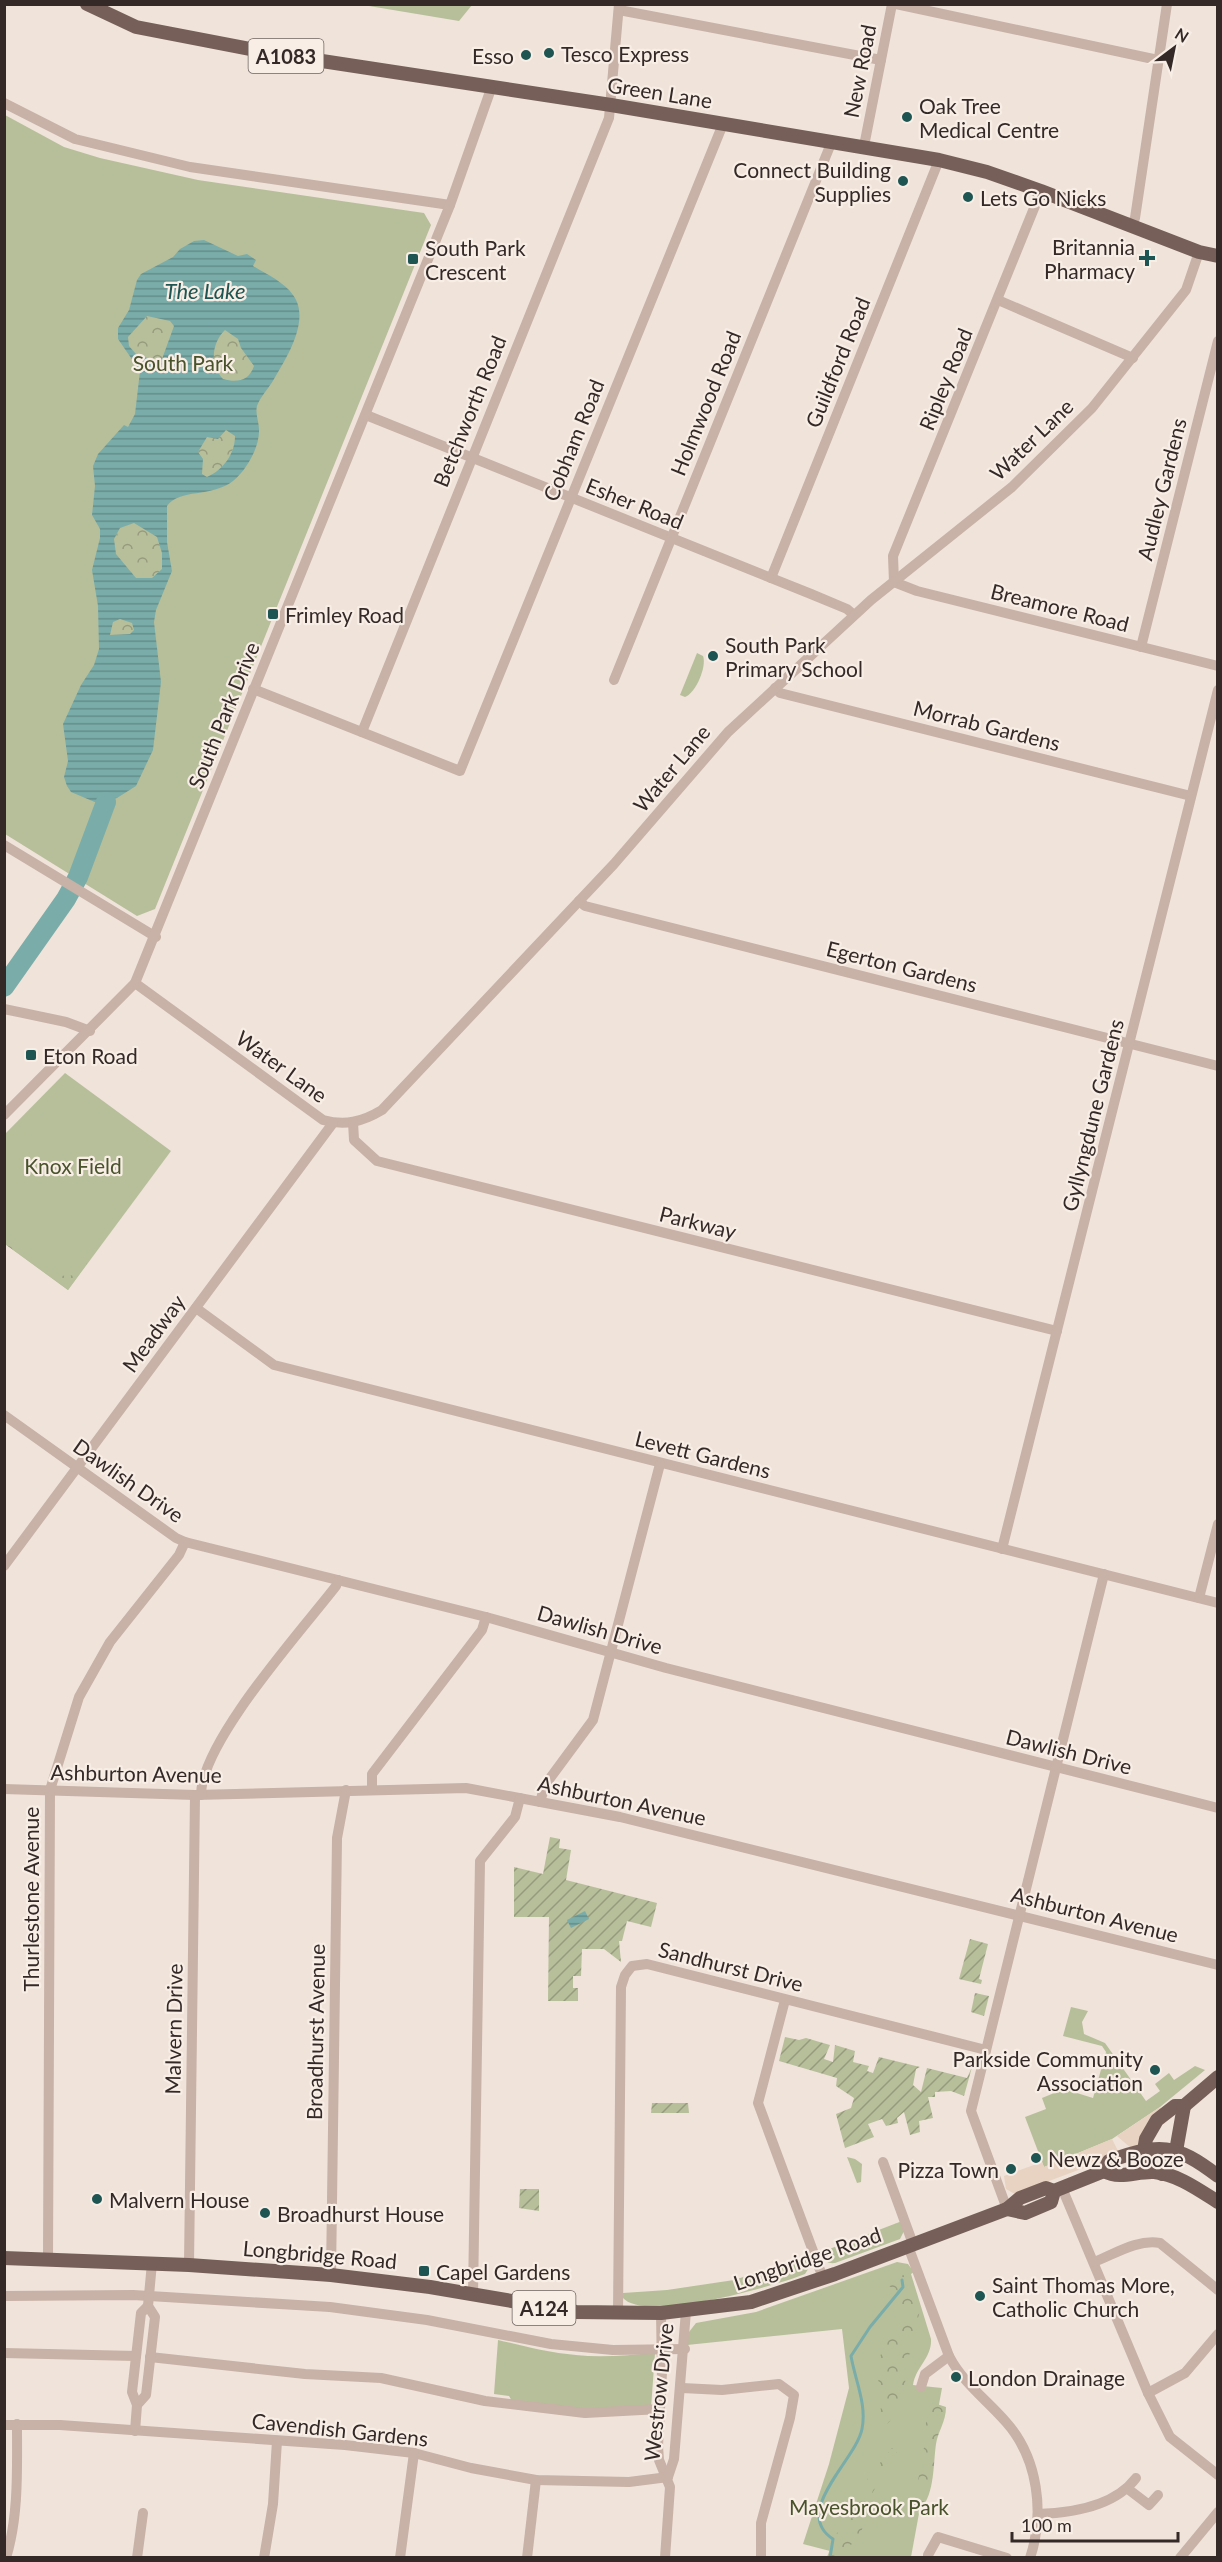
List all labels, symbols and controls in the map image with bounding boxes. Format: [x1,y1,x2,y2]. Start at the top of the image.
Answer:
north arrow [1144,18,1204,78]
street label: New Road [838,22,880,120]
text: N [1172,24,1192,46]
road number: A1083 [248,39,324,73]
place label: Tesco Express [561,41,689,66]
place label: Esso [472,43,514,68]
marker: Tesco Express [542,46,556,60]
marker: Esso [519,48,533,62]
street label: Green Lane [606,71,714,113]
place label: Oak Tree Medical Centre [919,93,1059,142]
marker: Oak Tree Medical Centre [900,110,914,124]
place label: Connect Building Supplies [733,157,891,206]
marker: Connect Building Supplies [896,174,910,188]
place label: Lets Go Nicks [980,185,1106,210]
marker: Lets Go Nicks [961,190,975,204]
place label: Britannia Pharmacy [1044,234,1135,283]
place label: South Park Crescent [425,235,526,284]
marker: Britannia Pharmacy [1140,251,1154,265]
marker: South Park Crescent [406,252,420,266]
water label: The Lake [165,277,245,304]
street label: Guildford Road [799,293,875,431]
street label: Ripley Road [913,324,977,434]
street label: Holmwood Road [665,327,745,479]
street label: Betchworth Road [427,332,511,490]
park label: South Park [133,350,234,375]
street label: Cobham Road [537,376,609,504]
street label: Water Lane [984,393,1078,485]
street label: Audley Gardens [1131,415,1191,563]
street label: Esher Road [583,472,687,534]
street label: Breamore Road [988,578,1132,636]
place label: Frimley Road [285,602,404,627]
marker: Frimley Road [266,607,280,621]
place label: South Park Primary School [725,632,863,681]
street label: South Park Drive [182,638,264,792]
marker: South Park Primary School [706,649,720,663]
street label: Morrab Gardens [911,695,1063,755]
street label: Water Lane [627,719,715,817]
street label: Egerton Gardens [824,935,980,997]
street label: Gyllyngdune Gardens [1056,1016,1128,1214]
street label: Water Lane [232,1025,332,1107]
place label: Eton Road [43,1043,138,1068]
marker: Eton Road [24,1048,38,1062]
park label: Knox Field [24,1153,122,1178]
street label: Parkway [657,1200,739,1244]
street label: Meadway [116,1289,190,1377]
street label: Levett Gardens [633,1425,773,1483]
street label: Dawlish Drive [69,1433,189,1527]
street label: Dawlish Drive [535,1599,665,1659]
street label: Dawlish Drive [1003,1723,1135,1779]
street label: Ashburton Avenue [50,1759,222,1787]
street label: Ashburton Avenue [536,1770,708,1830]
street label: Thurlestone Avenue [18,1807,43,1991]
street label: Ashburton Avenue [1009,1881,1181,1947]
street label: Sandhurst Drive [656,1936,806,1996]
street label: Broadhurst Avenue [301,1944,329,2120]
street label: Malvern Drive [159,1963,187,2095]
place label: Parkside Community Association [953,2046,1143,2095]
marker: Parkside Community Association [1148,2063,1162,2077]
place label: Newz & Booze [1048,2146,1184,2171]
marker: Newz & Booze [1029,2151,1043,2165]
place label: Pizza Town [897,2157,999,2182]
marker: Pizza Town [1004,2162,1018,2176]
place label: Malvern House [109,2187,249,2212]
marker: Malvern House [90,2192,104,2206]
place label: Broadhurst House [277,2201,444,2226]
marker: Broadhurst House [258,2206,272,2220]
street label: Longbridge Road [730,2221,884,2295]
street label: Longbridge Road [242,2235,398,2273]
place label: Capel Gardens [436,2259,570,2284]
marker: Capel Gardens [417,2264,431,2278]
place label: Saint Thomas More, Catholic Church [992,2272,1175,2321]
marker: Saint Thomas More, Catholic Church [973,2289,987,2303]
road number: A124 [512,2291,576,2325]
street label: Westrow Drive [638,2322,678,2462]
place label: London Drainage [968,2365,1125,2390]
marker: London Drainage [949,2370,963,2384]
street label: Cavendish Gardens [251,2407,429,2451]
park label: Mayesbrook Park [789,2494,949,2519]
scale bar [1012,2505,1178,2543]
text: 100 m [1021,2514,1072,2536]

